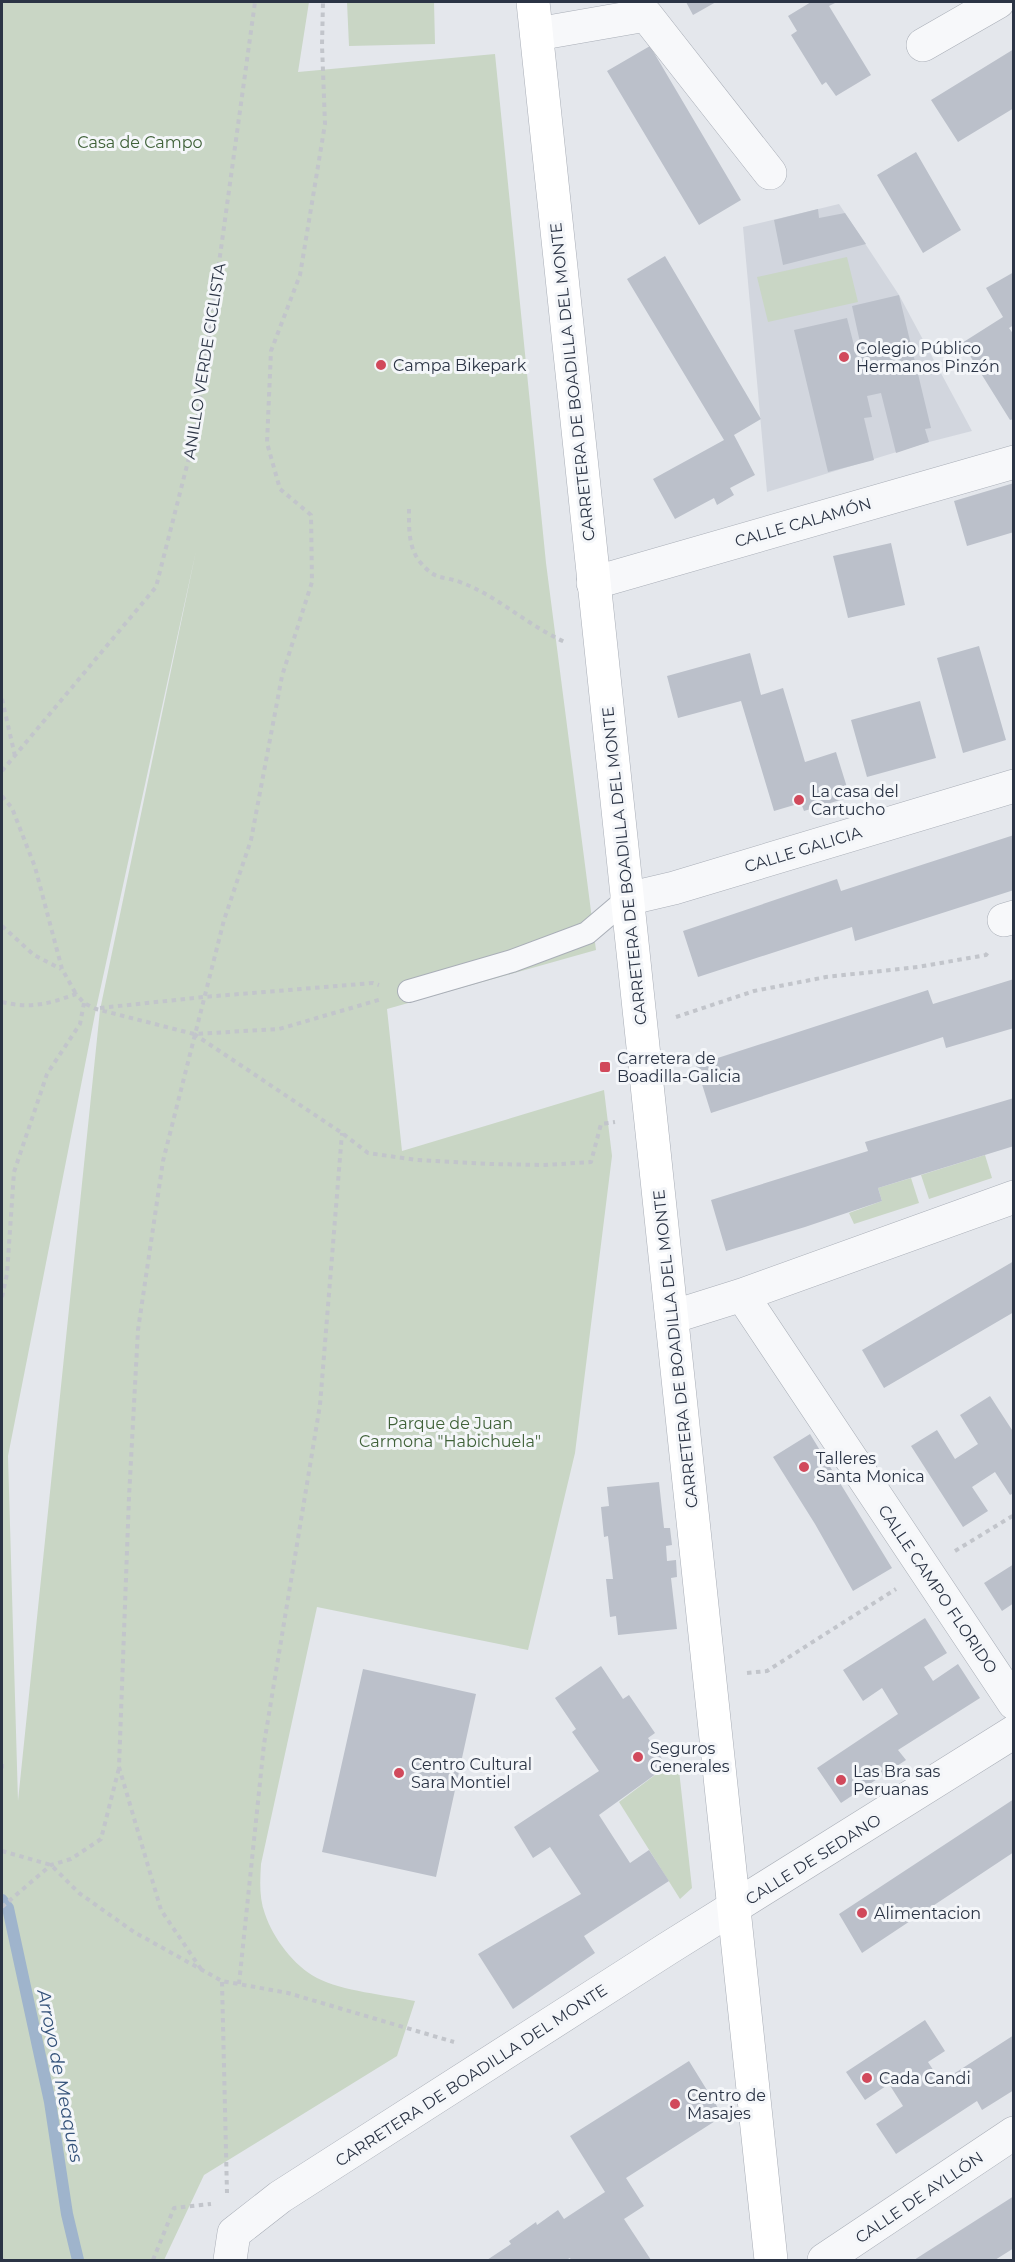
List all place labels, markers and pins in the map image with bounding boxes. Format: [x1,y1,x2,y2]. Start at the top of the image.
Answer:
place label: Colegio Público Hermanos Pinzón [856,339,1000,376]
marker: Colegio Público Hermanos Pinzón [837,350,851,364]
place label: Campa Bikepark [393,356,527,375]
marker: Campa Bikepark [374,358,388,372]
place label: La casa del Cartucho [811,782,899,819]
marker: La casa del Cartucho [792,793,806,807]
place label: Carretera de Boadilla-Galicia [617,1049,741,1086]
marker: Carretera de Boadilla-Galicia [598,1060,612,1074]
place label: Talleres Santa Monica [816,1449,925,1486]
marker: Talleres Santa Monica [797,1460,811,1474]
place label: Seguros Generales [650,1739,730,1776]
marker: Seguros Generales [631,1750,645,1764]
place label: Centro Cultural Sara Montiel [411,1755,532,1792]
place label: Las Bra sas Peruanas [853,1762,941,1799]
marker: Centro Cultural Sara Montiel [392,1766,406,1780]
marker: Las Bra sas Peruanas [834,1773,848,1787]
place label: Alimentacion [874,1904,981,1923]
marker: Alimentacion [855,1906,869,1920]
place label: Cada Candi [879,2069,971,2088]
marker: Cada Candi [860,2071,874,2085]
place label: Centro de Masajes [687,2086,766,2123]
marker: Centro de Masajes [668,2097,682,2111]

